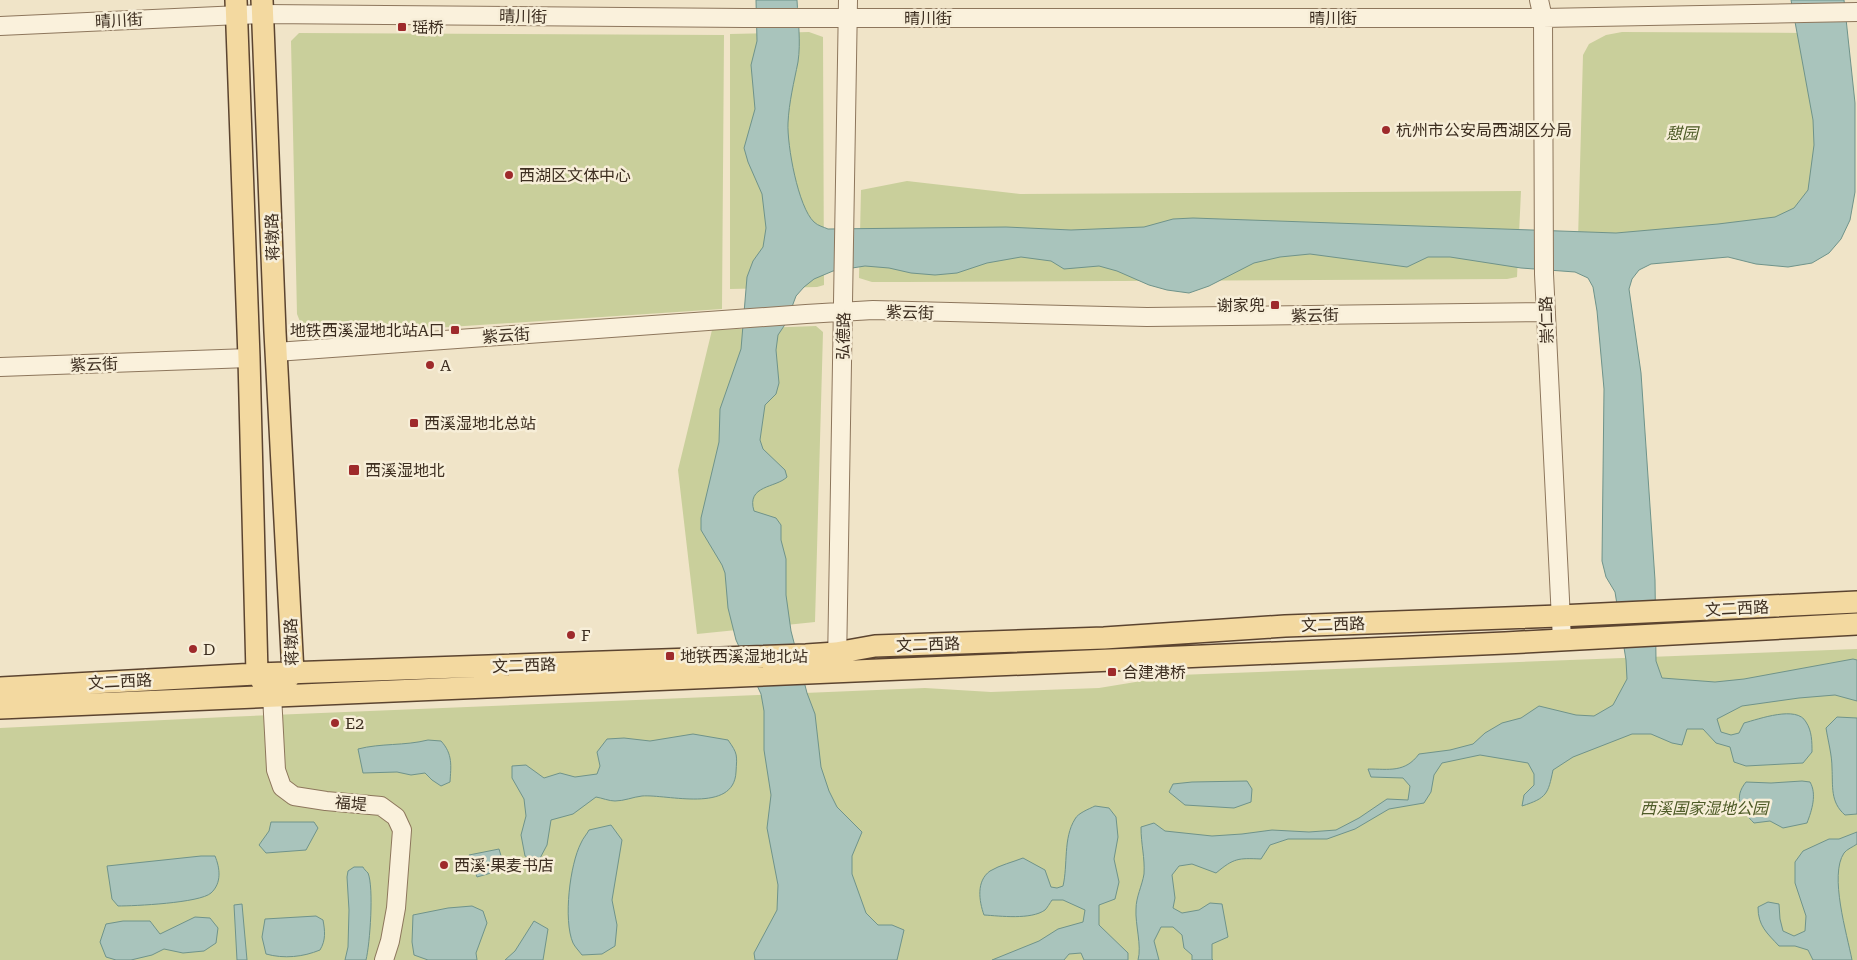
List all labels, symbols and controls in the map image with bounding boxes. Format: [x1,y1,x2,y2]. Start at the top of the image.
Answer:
street label: 晴川街 [499,7,547,26]
street label: 晴川街 [904,9,952,28]
street label: 晴川街 [1309,9,1357,28]
street label: 晴川街 [95,10,143,31]
place label: 瑶桥 [412,18,444,37]
marker: 瑶桥 [396,21,408,33]
place label: 杭州市公安局西湖区分局 [1396,121,1572,140]
marker: 杭州市公安局西湖区分局 [1380,124,1392,136]
park label: 憇园 [1666,124,1700,143]
place label: 西湖区文体中心 [519,166,631,185]
marker: 西湖区文体中心 [503,169,515,181]
street label: 蒋墩路 [262,213,283,261]
place label: 谢家兜 [1217,296,1265,315]
street label: 崇仁路 [1536,296,1557,344]
marker: 谢家兜 [1269,299,1281,311]
street label: 紫云街 [886,302,934,323]
street label: 紫云街 [1291,306,1339,325]
street label: 弘德路 [834,312,853,360]
place label: 地铁西溪湿地北站A口 [290,321,445,340]
marker: 地铁西溪湿地北站A口 [449,324,461,336]
street label: 紫云街 [481,324,531,347]
street label: 紫云街 [70,354,118,375]
place label: A [440,356,452,375]
marker: A [424,359,436,371]
place label: 西溪湿地北总站 [424,414,536,433]
marker: 西溪湿地北总站 [408,417,420,429]
place label: 西溪湿地北 [365,461,445,480]
marker: 西溪湿地北 [347,463,361,477]
street label: 文二西路 [1705,597,1769,620]
street label: 文二西路 [1301,614,1365,635]
street label: 蒋墩路 [281,618,302,666]
place label: F [581,626,591,645]
marker: F [565,629,577,641]
street label: 文二西路 [896,634,960,655]
place label: D [203,640,215,659]
marker: D [187,643,199,655]
place label: 地铁西溪湿地北站 [680,647,808,666]
marker: 地铁西溪湿地北站 [664,650,676,662]
street label: 文二西路 [492,655,556,676]
place label: 合建港桥 [1122,663,1186,682]
marker: 合建港桥 [1106,666,1118,678]
street label: 文二西路 [88,670,152,693]
place label: E2 [345,714,364,733]
marker: E2 [329,717,341,729]
street label: 福堤 [334,793,368,814]
park label: 西溪国家湿地公园 [1640,799,1770,818]
place label: 西溪·果麦书店 [454,856,554,875]
marker: 西溪·果麦书店 [438,859,450,871]

